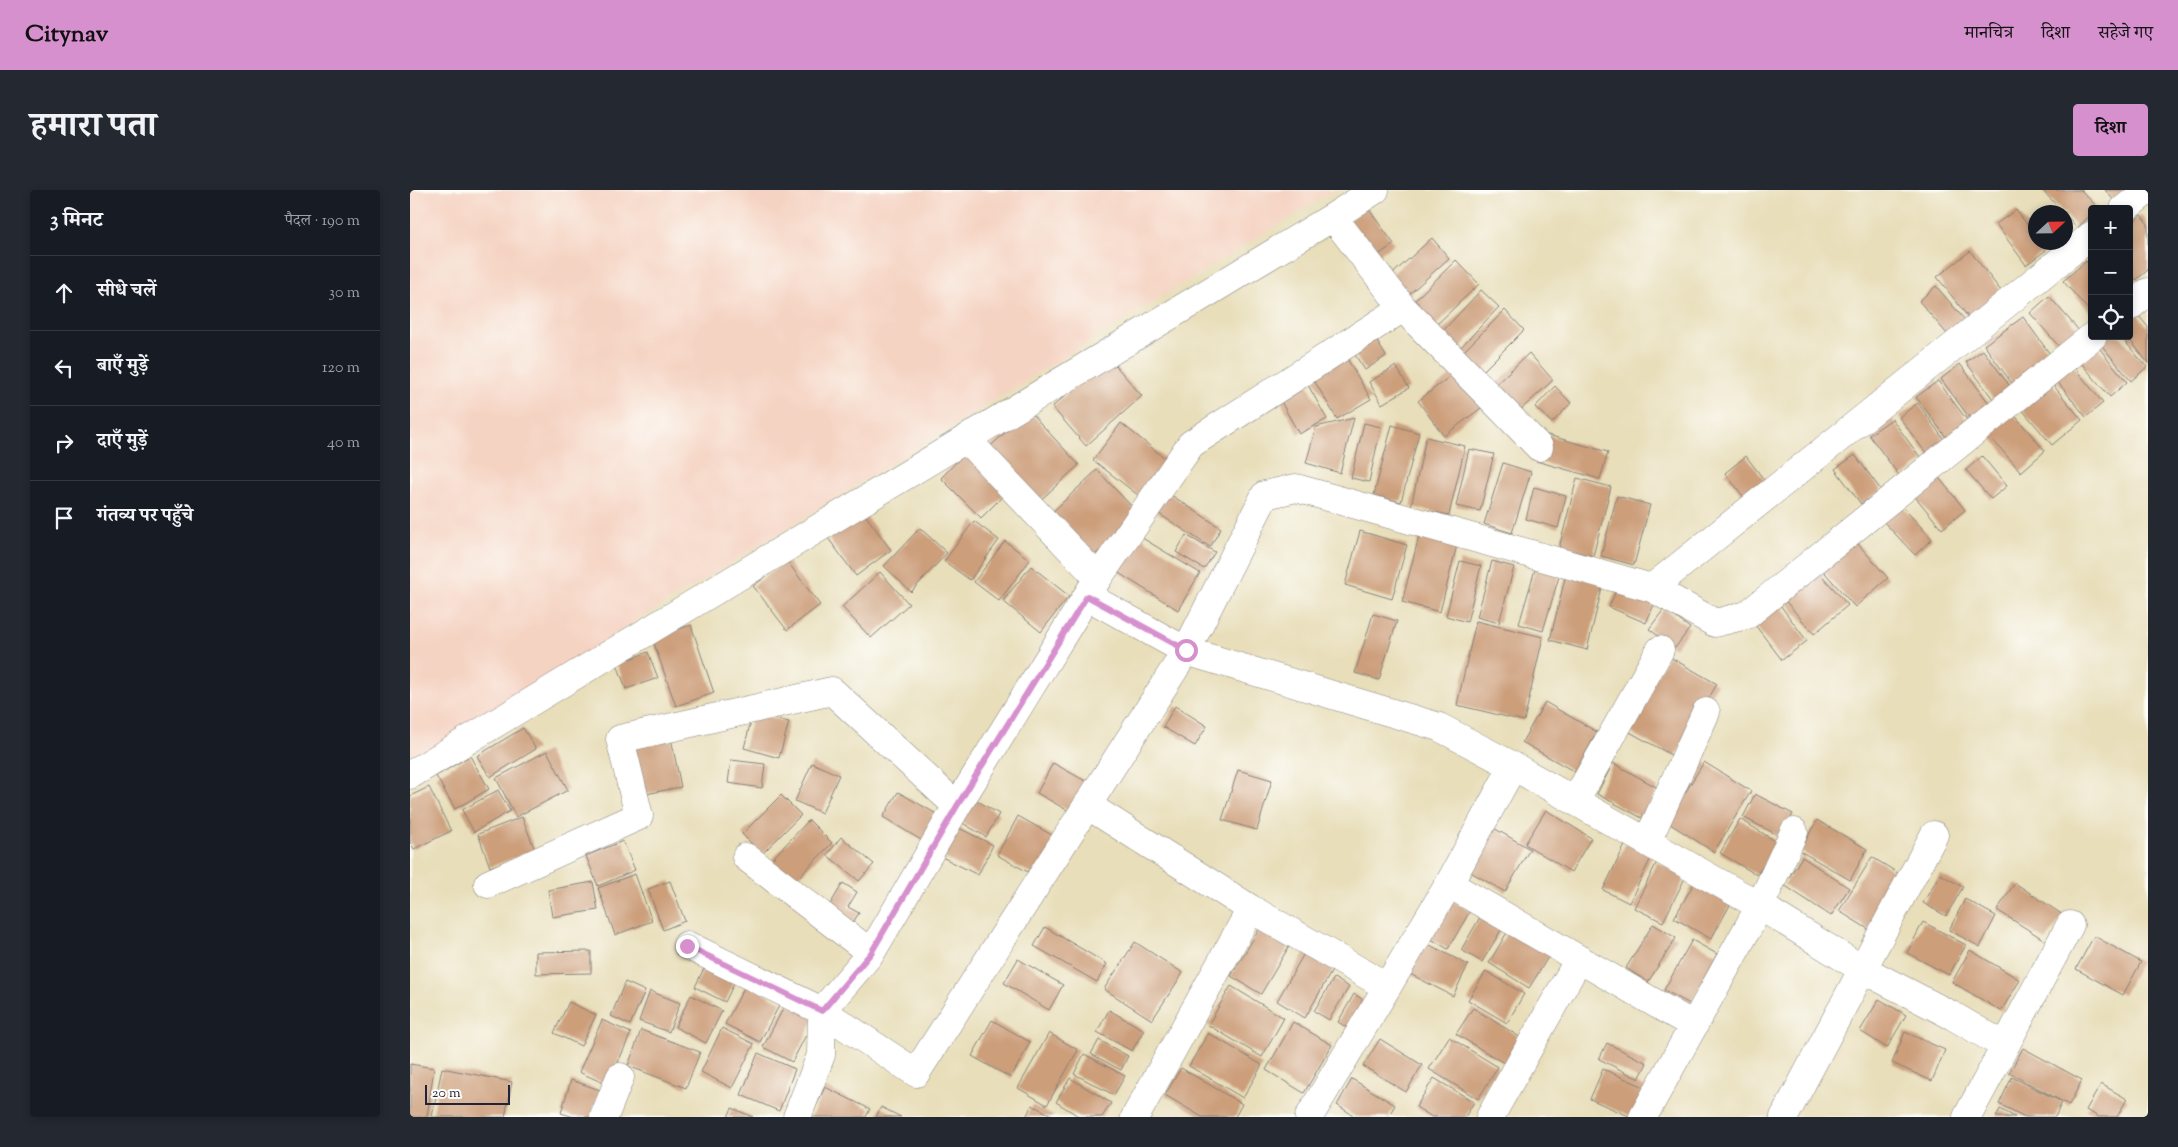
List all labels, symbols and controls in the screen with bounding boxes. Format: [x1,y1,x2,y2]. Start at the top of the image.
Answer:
text: Citynav [25,18,108,52]
text: मानचित्र [1965,21,2013,47]
text: दिशा [2041,21,2070,47]
text: सहेजे गए [2098,21,2153,47]
text: हमारा पता [30,102,157,153]
button: दिशा [2073,104,2148,156]
north arrow [2028,205,2073,250]
map controls [2088,205,2133,340]
button: + [2088,205,2133,250]
text: 3 मिनट [50,206,103,236]
text: पैदल · 190 m [285,210,360,233]
button: − [2088,250,2133,295]
text: सीधे चलें [97,278,156,305]
icon: ahead [50,279,78,307]
text: 30 m [329,282,360,305]
button: locate [2088,295,2133,340]
text: बाएँ मुड़ें [97,353,148,380]
icon: left [50,354,78,382]
text: 120 m [322,357,360,380]
text: दाएँ मुड़ें [97,428,148,455]
icon: right [50,429,78,457]
text: 40 m [327,432,360,455]
text: गंतव्य पर पहुँचे [97,503,193,530]
icon: arrive [50,504,78,532]
route start [1175,639,1198,662]
route end [676,935,699,958]
scale bar [425,1082,510,1105]
text: 20 m [432,1084,461,1104]

